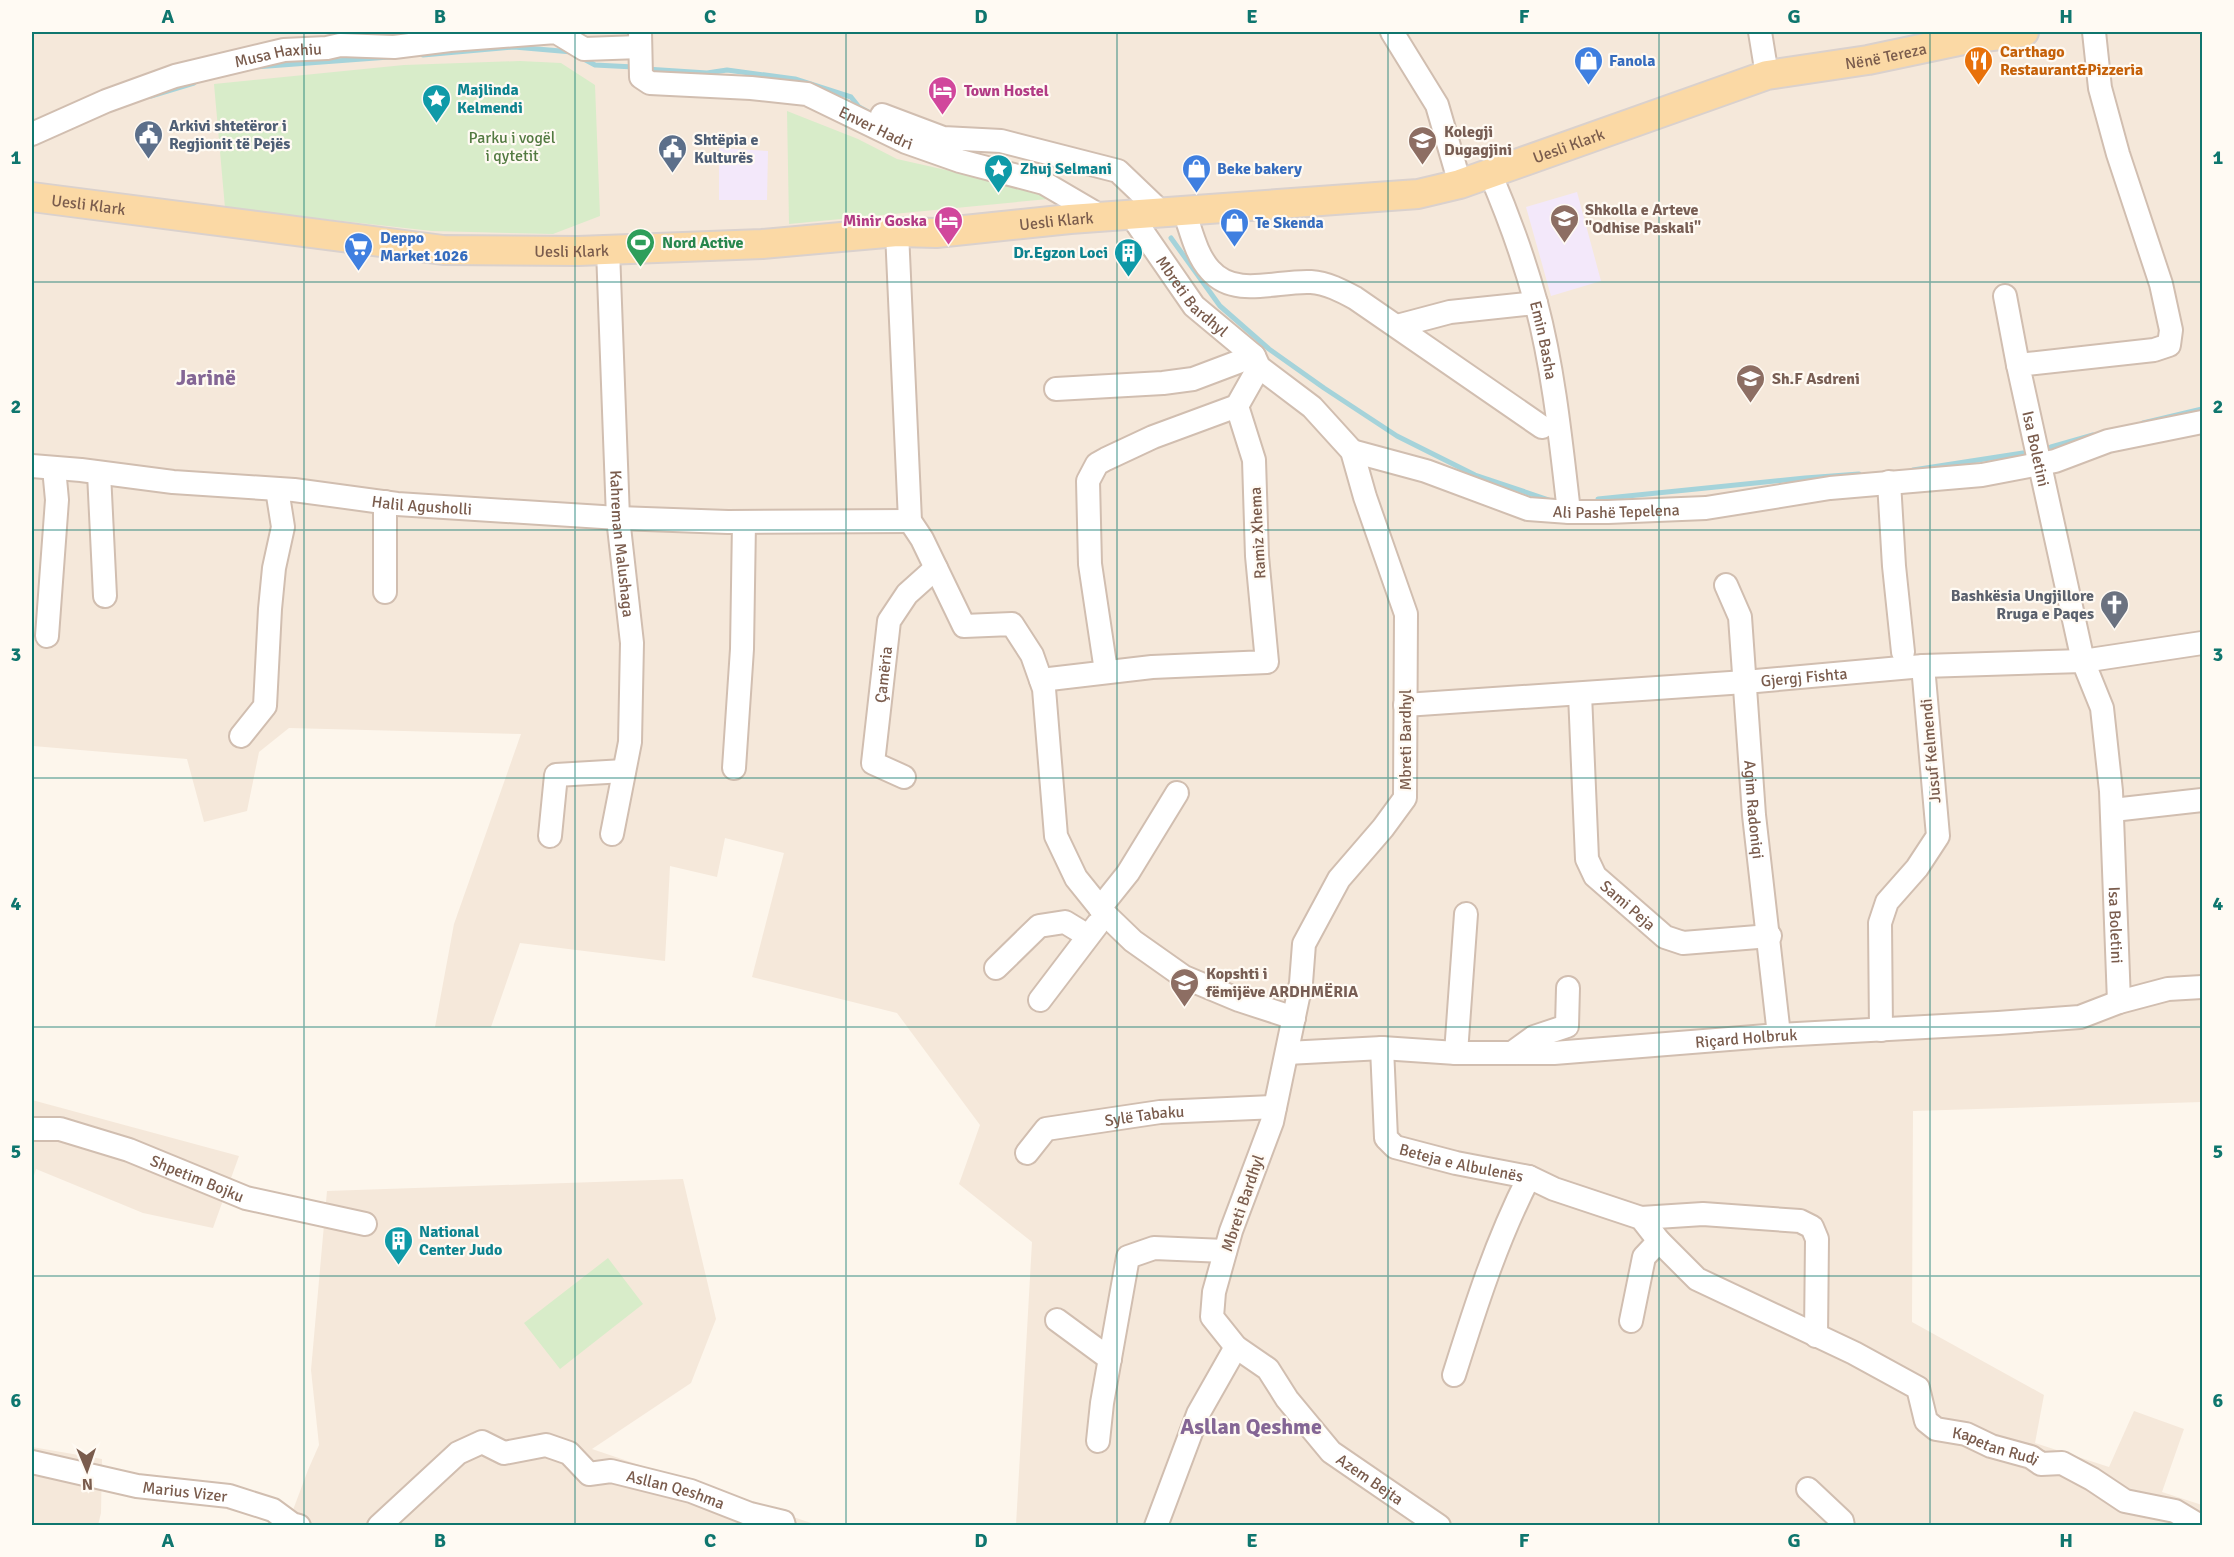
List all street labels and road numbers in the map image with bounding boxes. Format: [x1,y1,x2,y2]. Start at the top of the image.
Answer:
street label: Musa Haxhiu [233,39,322,72]
street label: Nënë Tereza [1844,39,1929,74]
street label: Enver Hadri [835,102,915,155]
street label: Uesli Klark [1530,125,1607,168]
street label: Uesli Klark [50,191,127,220]
street label: Uesli Klark [1018,208,1094,235]
street label: Uesli Klark [534,241,609,262]
street label: Mbreti Bardhyl [1151,252,1232,342]
street label: Emin Basha [1525,299,1561,381]
street label: Isa Boletini [2017,409,2053,489]
street label: Kahreman Malushaga [605,470,638,618]
street label: Ramiz Xhema [1246,486,1270,580]
street label: Halil Agusholli [370,492,473,520]
street label: Ali Pashë Tepelena [1552,500,1680,523]
street label: Çamëria [871,645,897,704]
street label: Gjergj Fishta [1760,664,1848,692]
street label: Mbreti Bardhyl [1396,689,1416,791]
street label: Jusuf Kelmendi [1916,698,1946,804]
street label: Agim Radoniqi [1739,760,1768,860]
street label: Sami Peja [1596,876,1659,935]
street label: Isa Boletini [2104,886,2127,964]
street label: Riçard Holbruk [1694,1025,1798,1053]
street label: Sylë Tabaku [1103,1102,1185,1131]
street label: Beteja e Albulenës [1397,1140,1525,1187]
street label: Shpetim Bojku [147,1151,247,1207]
street label: Mbreti Bardhyl [1217,1152,1269,1254]
street label: Kapetan Rudi [1951,1423,2043,1471]
street label: Azem Bejta [1332,1450,1407,1510]
street label: Asllan Qeshma [624,1466,727,1514]
street label: Marius Vizer [141,1478,228,1507]

